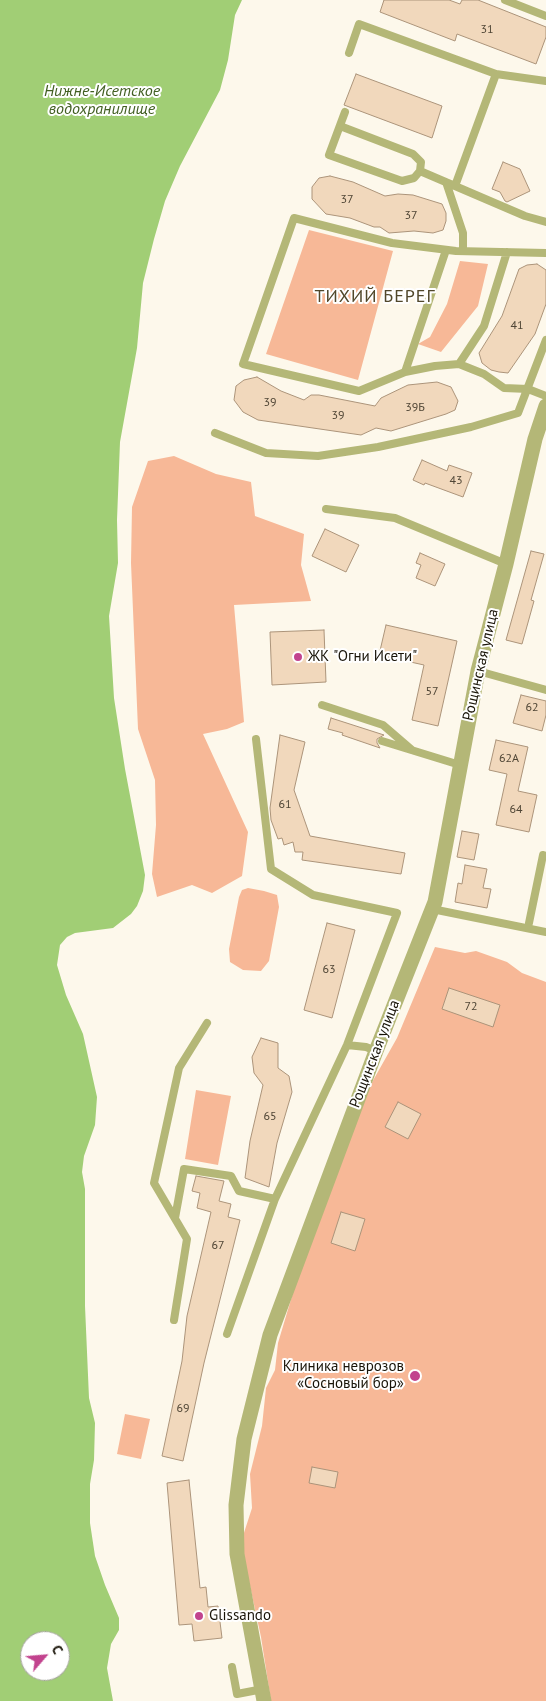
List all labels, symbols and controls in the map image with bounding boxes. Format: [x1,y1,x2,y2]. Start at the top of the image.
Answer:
house number: 31 [480,23,494,37]
water label: Нижне-Исетское водохранилище [44,81,160,119]
house number: 37 [340,193,354,207]
house number: 37 [404,209,418,223]
district label: ТИХИЙ БЕРЕГ [313,286,437,308]
house number: 41 [510,319,524,333]
house number: 39 [263,396,277,410]
house number: 39Б [405,401,425,415]
house number: 39 [331,409,345,423]
house number: 43 [449,474,463,488]
street label: Рощинская улица [459,607,503,723]
place label: ЖК "Огни Исети" [308,648,417,666]
marker: ЖК "Огни Исети" [292,651,304,663]
house number: 57 [425,685,439,699]
house number: 62 [525,701,539,715]
house number: 62А [499,752,519,766]
house number: 61 [278,798,292,812]
house number: 64 [509,803,523,817]
house number: 63 [322,963,336,977]
street label: Рощинская улица [346,997,404,1111]
house number: 72 [464,1000,478,1014]
house number: 65 [263,1110,277,1124]
house number: 67 [211,1239,225,1253]
place label: Клиника неврозов «Сосновый бор» [283,1358,404,1393]
marker: Клиника неврозов «Сосновый бор» [408,1369,422,1383]
house number: 69 [176,1402,190,1416]
place label: Glissando [209,1607,271,1625]
marker: Glissando [193,1610,205,1622]
north arrow [20,1631,70,1681]
text: С [48,1642,67,1657]

